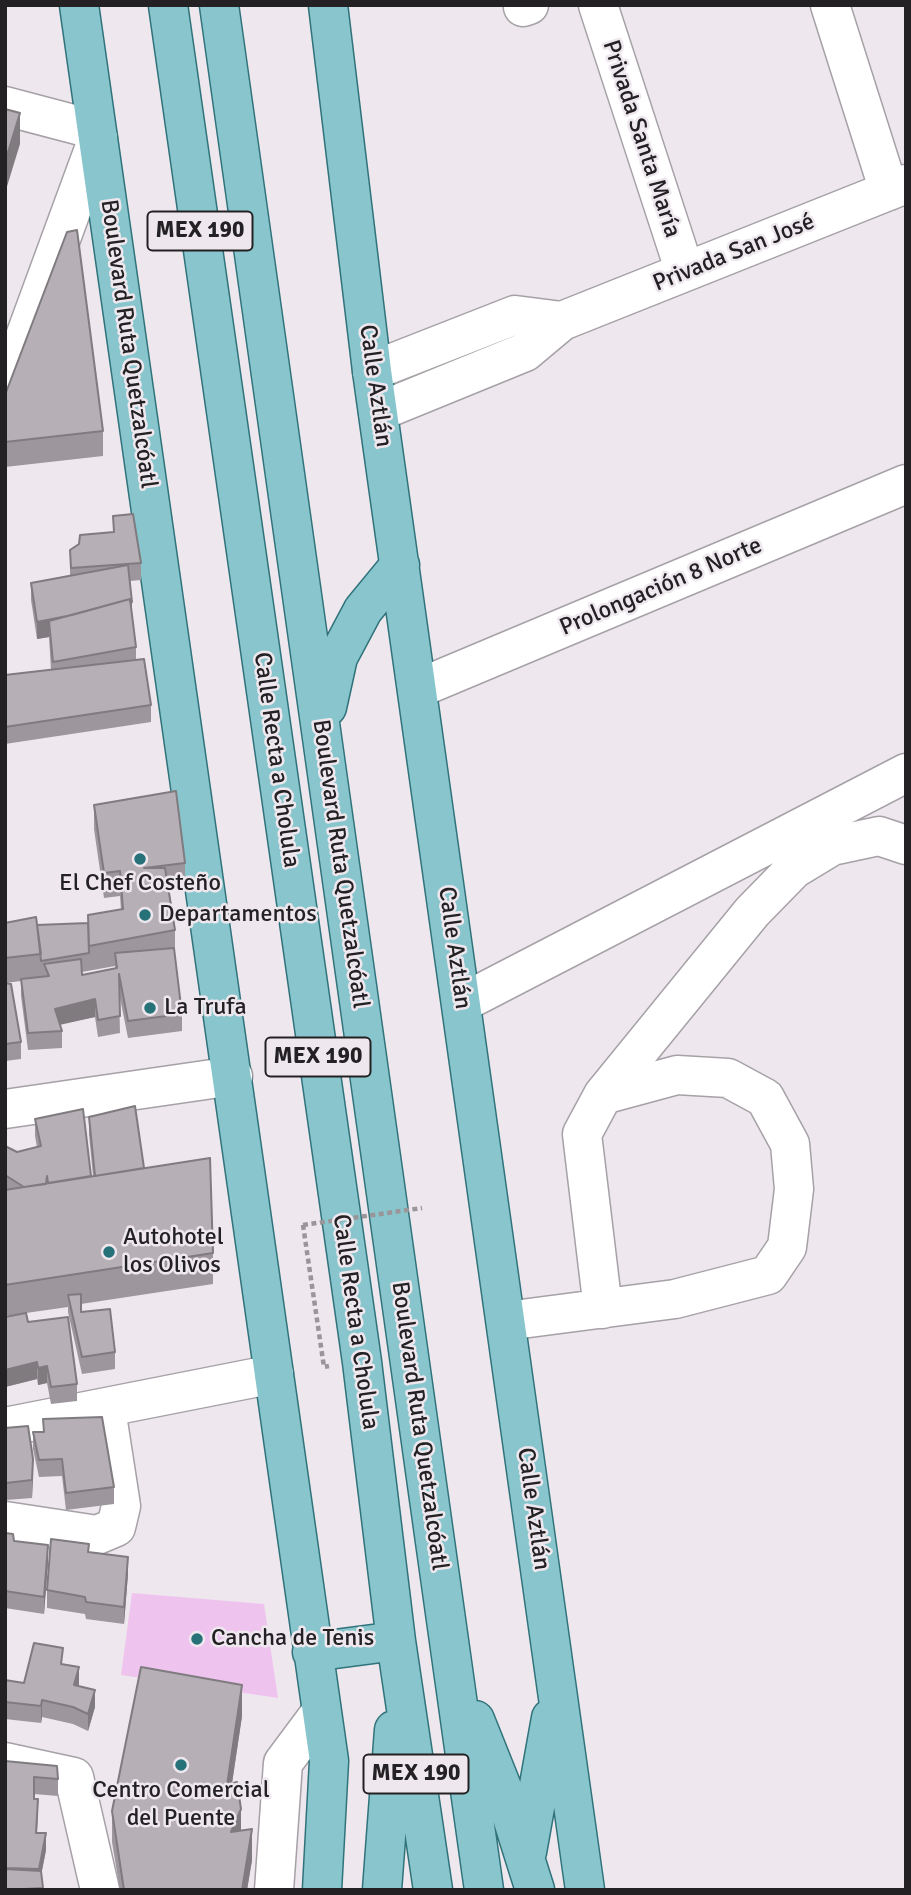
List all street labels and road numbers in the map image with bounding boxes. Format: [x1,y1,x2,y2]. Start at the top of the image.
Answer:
street label: Privada Santa María [596,37,686,241]
street label: Boulevard Ruta Quetzalcóatl [93,198,163,490]
street label: Privada San José [649,208,819,298]
road number: MEX 190 [148,212,252,250]
street label: Calle Aztlán [352,323,398,449]
street label: Prolongación 8 Norte [556,531,766,643]
street label: Calle Recta a Cholula [247,650,305,870]
street label: Boulevard Ruta Quetzalcóatl [305,718,375,1010]
street label: Calle Aztlán [431,885,477,1011]
road number: MEX 190 [266,1038,370,1076]
street label: Calle Recta a Cholula [326,1212,384,1432]
street label: Boulevard Ruta Quetzalcóatl [384,1280,454,1572]
street label: Calle Aztlán [510,1446,556,1572]
road number: MEX 190 [364,1754,468,1794]

